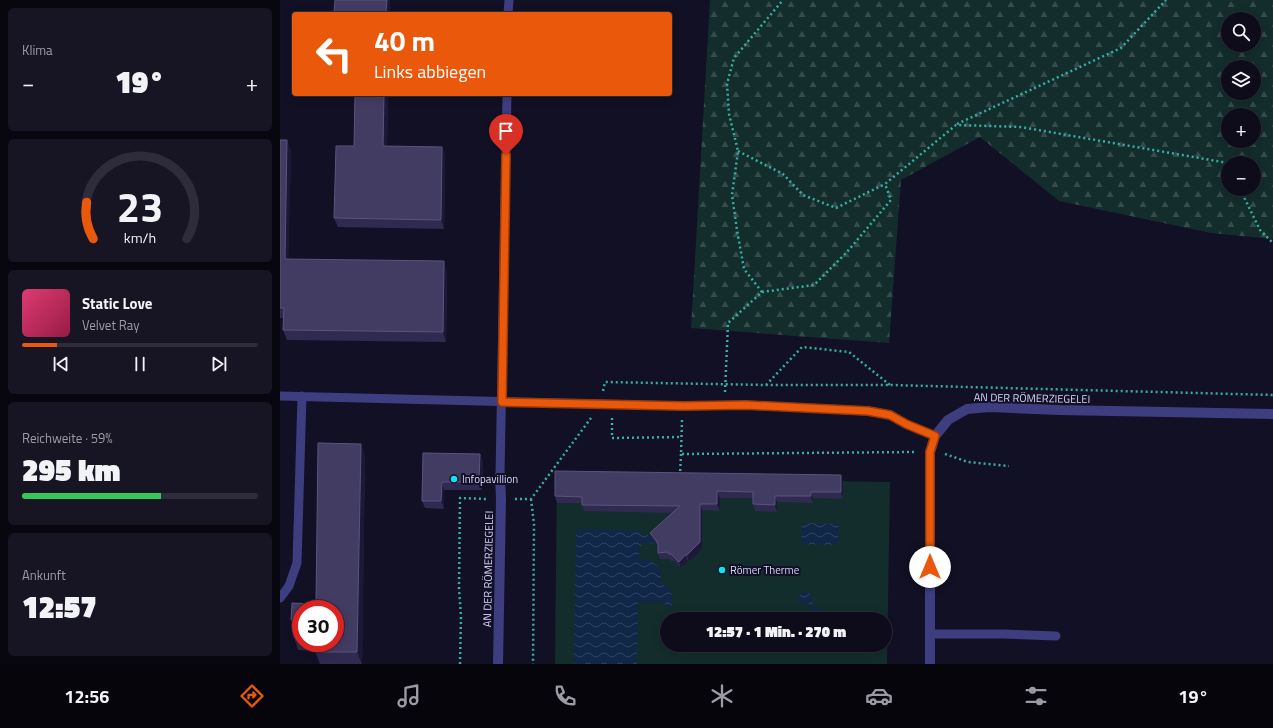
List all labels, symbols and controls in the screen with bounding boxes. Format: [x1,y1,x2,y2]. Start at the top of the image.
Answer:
map controls [1221,12,1261,196]
button: search [1221,12,1261,52]
text: 40 m [374,19,435,62]
icon: left [308,28,360,80]
text: Klima [22,40,53,60]
text: Links abbiegen [374,58,486,85]
text: 19° [115,59,165,105]
button: layers [1221,60,1261,100]
text: − [22,66,34,100]
text: + [246,66,258,100]
button: + [1221,108,1261,148]
pin [489,114,523,155]
icon: arrive [495,120,517,142]
button: − [1221,156,1261,196]
text: 23 [117,175,163,238]
text: km/h [124,226,156,248]
text: Static Love [82,292,153,315]
text: Velvet Ray [82,315,140,335]
icon: previous [50,353,72,375]
icon: pause [129,353,151,375]
icon: next [208,353,230,375]
street label: AN DER RÖMERZIEGELEI [974,389,1090,407]
text: Reichweite · 59% [22,428,113,448]
text: 295 km [22,447,120,493]
place label: Infopavillion [462,471,518,487]
marker: Infopavillion [449,474,459,484]
street label: AN DER RÖMERZIEGELEI [479,511,497,627]
position arrow [909,546,951,588]
place label: Römer Therme [730,562,800,578]
text: Ankunft [22,565,66,585]
marker: Römer Therme [717,565,727,575]
text: 12:57 [22,584,97,630]
speed limit sign: 30 [292,600,344,652]
text: 12:57 · 1 Min. · 270 m [706,620,846,643]
icon: directions [238,682,266,710]
icon: music [395,682,423,710]
icon: phone [551,682,579,710]
icon: climate [708,682,736,710]
icon: car [865,682,893,710]
icon: filters [1022,682,1050,710]
text: 12:56 [64,683,109,710]
text: 19° [1178,683,1209,710]

